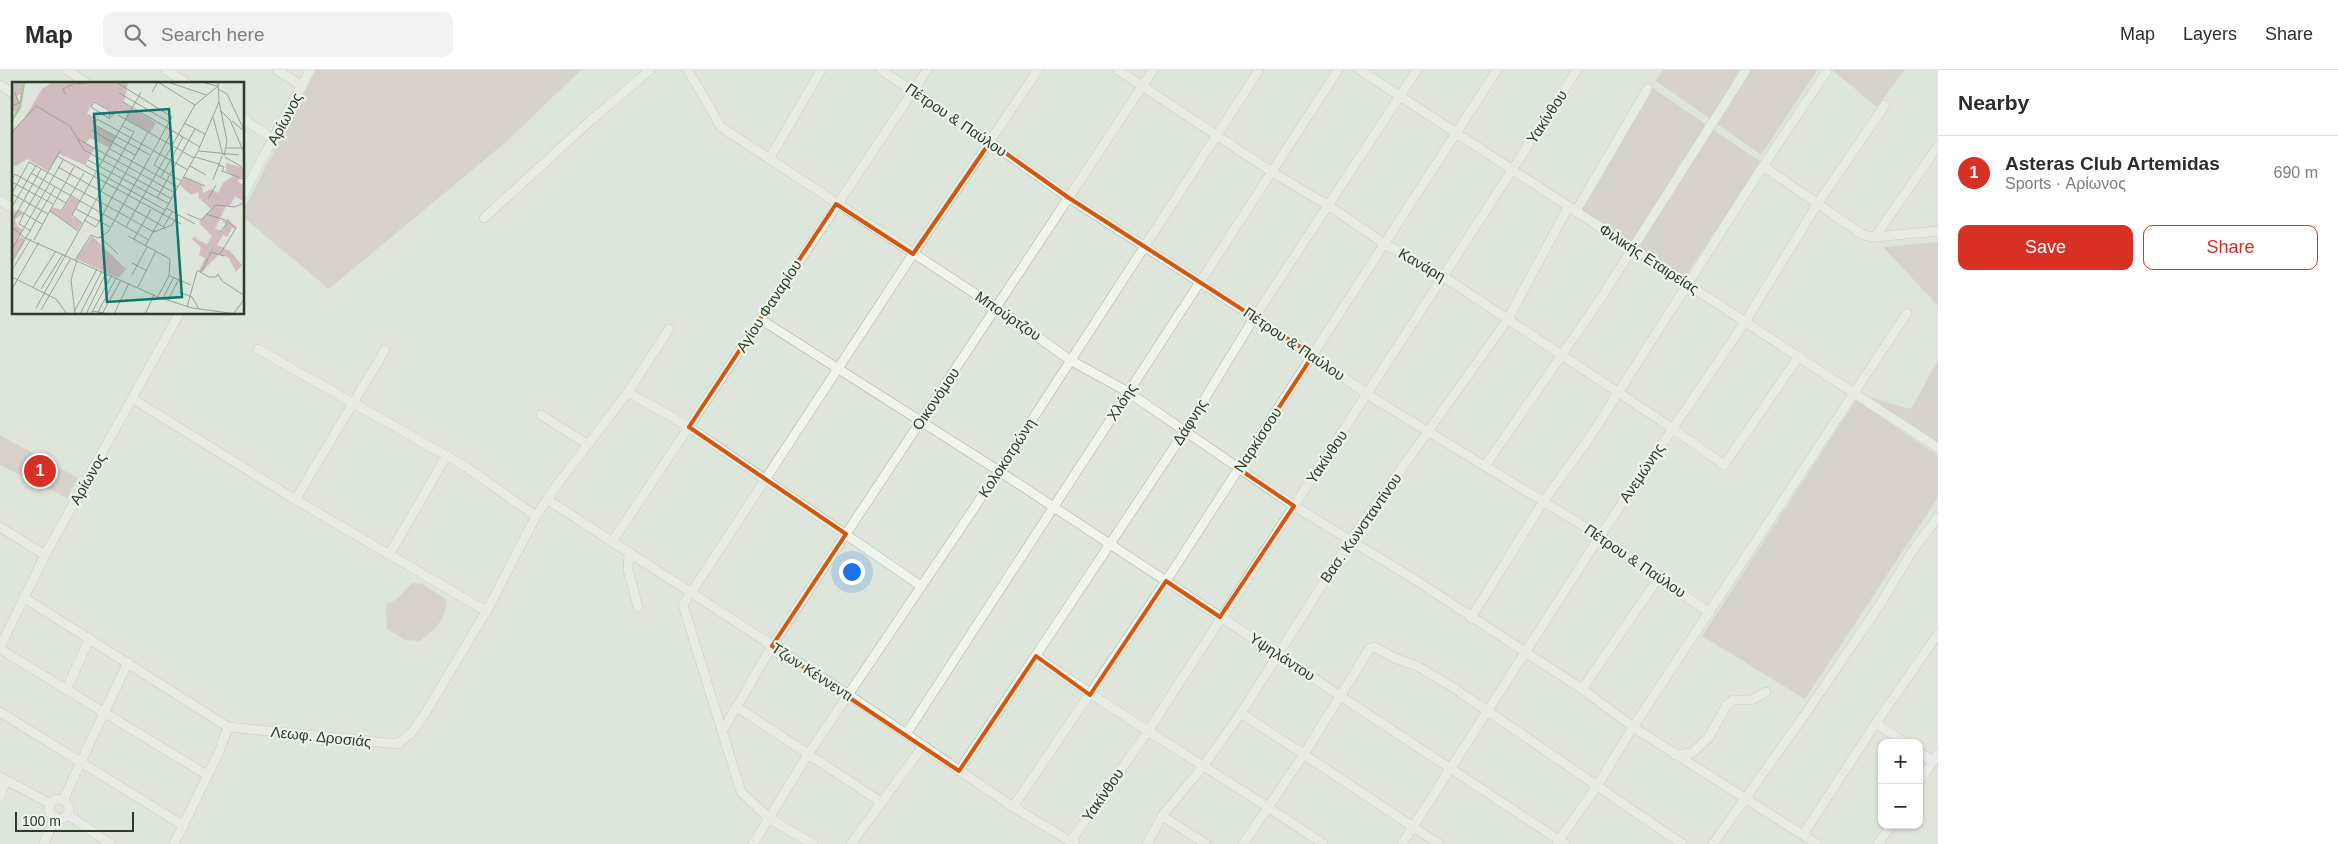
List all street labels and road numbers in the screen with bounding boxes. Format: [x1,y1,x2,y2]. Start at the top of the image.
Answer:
street label: Πέτρου & Παύλου [902,79,1010,160]
street label: Υακίνθου [1523,87,1570,147]
street label: Αρίωνος [264,90,305,148]
street label: Φιλικής Εταιρείας [1596,220,1702,297]
street label: Κανάρη [1396,244,1449,285]
street label: Αγίου Φαναρίου [732,256,805,355]
street label: Μπούρτζου [972,287,1044,344]
street label: Πέτρου & Παύλου [1240,303,1348,384]
street label: Οικονόμου [908,364,963,433]
street label: Χλόης [1103,380,1140,424]
street label: Δάφνης [1169,395,1210,448]
street label: Ναρκίσσου [1230,404,1285,475]
street label: Κολοκοτρώνη [975,415,1038,500]
street label: Υακίνθου [1303,427,1351,487]
street label: Ανεμώνης [1616,440,1667,505]
street label: Αρίωνος [66,450,109,508]
street label: Βασ. Κωνσταντίνου [1316,470,1405,586]
street label: Πέτρου & Παύλου [1581,520,1689,601]
street label: Υψηλάντου [1246,629,1318,684]
street label: Τζων Κέννεντι [769,639,856,704]
street label: Λεωφ. Δροσιάς [270,723,372,750]
street label: Υακίνθου [1078,765,1127,824]

